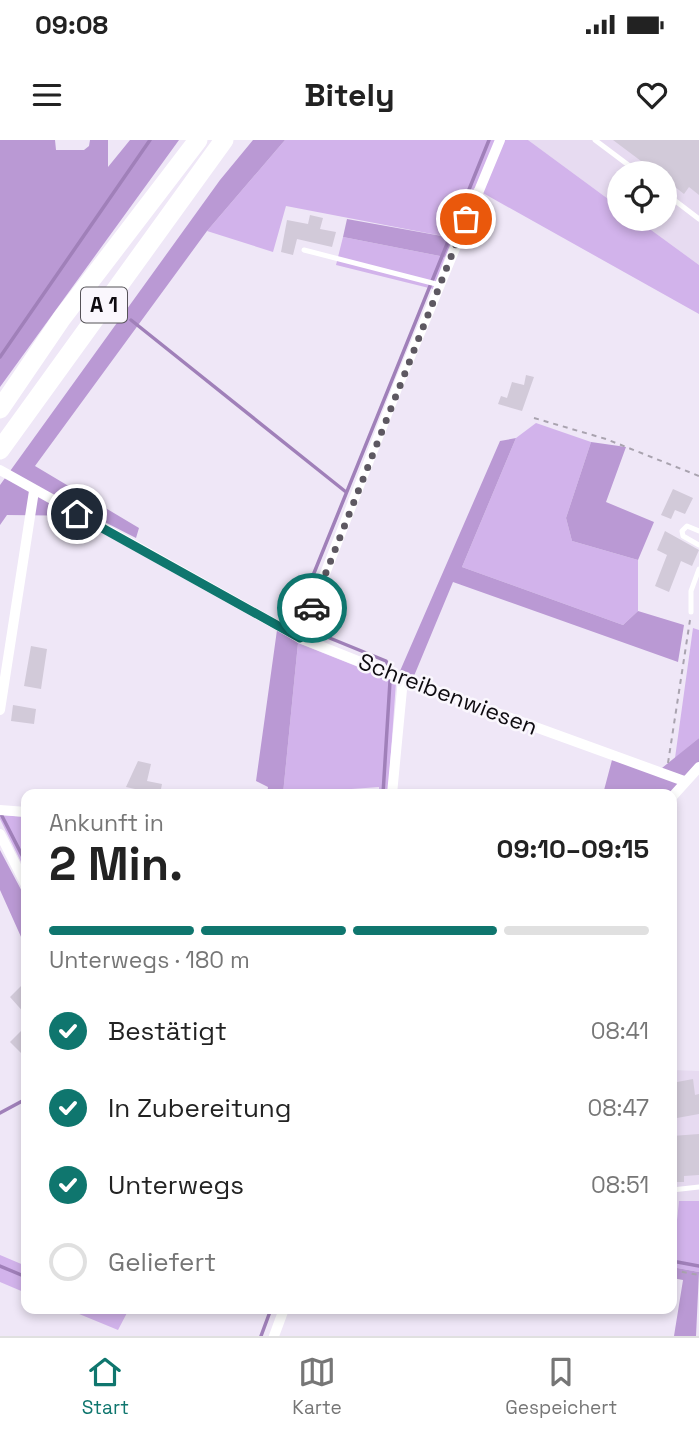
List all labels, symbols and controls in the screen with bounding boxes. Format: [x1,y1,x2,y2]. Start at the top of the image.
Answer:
text: 09:08 [35,8,108,42]
text: Bitely [304,75,395,115]
icon: menu [28,76,66,114]
icon: heart [633,76,671,114]
map controls [607,161,677,231]
button: locate [607,161,677,231]
pin [436,189,496,249]
icon: bag [447,200,485,238]
road number: A 1 [81,288,127,322]
pin [47,484,107,544]
icon: home [58,495,96,533]
courier [277,573,347,643]
icon: car [293,589,331,627]
street label: Schreibenwiesen [354,646,542,742]
text: Ankunft in [49,808,164,838]
text: 09:10–09:15 [497,832,649,866]
text: 2 Min. [49,835,183,893]
text: Unterwegs · 180 m [49,945,250,975]
icon: check [49,1012,87,1050]
text: Bestätigt [108,1014,227,1048]
text: 08:41 [591,1016,649,1046]
icon: check [49,1089,87,1127]
text: In Zubereitung [108,1091,292,1125]
text: 08:47 [587,1093,649,1123]
icon: check [49,1166,87,1204]
text: Unterwegs [108,1168,244,1202]
text: 08:51 [591,1170,649,1200]
text: Geliefert [108,1245,216,1279]
tab: Start [82,1353,129,1420]
tab: Karte [292,1353,342,1420]
tab: Gespeichert [505,1353,617,1420]

